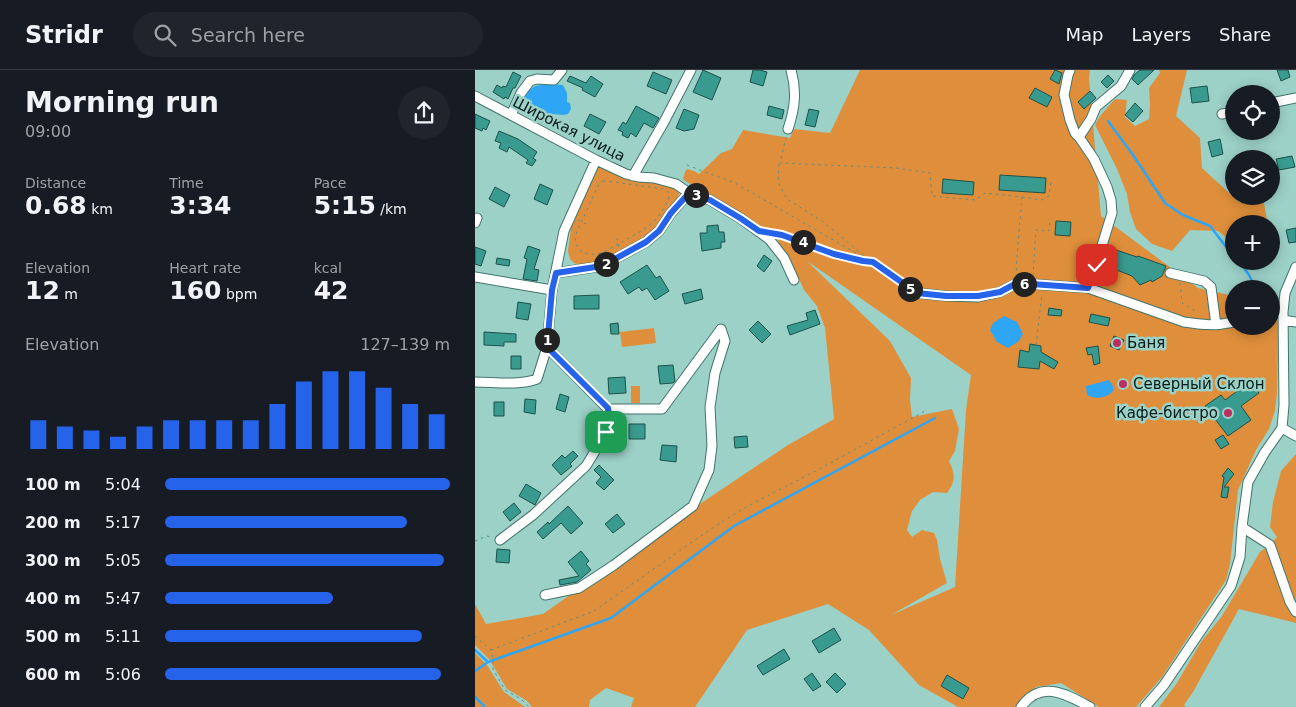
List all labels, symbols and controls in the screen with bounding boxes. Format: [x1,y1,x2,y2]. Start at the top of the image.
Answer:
search box [133,12,483,57]
text: Stridr [25,21,103,49]
icon: search [151,21,179,49]
text: Search here [191,24,305,46]
text: Map [1065,24,1103,45]
text: Layers [1131,24,1191,45]
text: Share [1219,24,1271,45]
map controls [1225,85,1280,335]
button: locate [1225,85,1280,140]
text: Morning run [25,86,219,119]
button: share [398,87,450,139]
street label: Широкая улица [510,93,628,165]
text: 09:00 [25,122,71,141]
button: layers [1225,150,1280,205]
text: Distance [25,175,86,191]
text: Time [169,175,204,191]
text: Pace [314,175,346,191]
pin: 3 [683,182,709,208]
text: 3 [692,187,701,203]
text: 0.68 [25,191,87,220]
text: 3:34 [169,191,232,220]
text: 5:15 [314,191,376,220]
text: km [87,201,113,217]
text: /km [376,201,407,217]
button: + [1225,215,1280,270]
pin: 4 [791,230,815,254]
text: 4 [799,234,808,250]
pin [1076,244,1118,286]
icon: check [1083,251,1111,279]
pin: 2 [593,252,619,276]
text: 2 [602,256,611,272]
text: Elevation [25,260,90,276]
text: Heart rate [169,260,241,276]
text: kcal [314,260,342,276]
pin: 6 [1011,272,1037,296]
text: 12 [25,276,60,305]
text: 160 [169,276,222,305]
text: 42 [314,276,348,305]
pin: 5 [897,276,923,302]
text: 6 [1020,276,1029,292]
button: − [1225,280,1280,335]
text: 5 [906,281,915,297]
text: m [60,286,78,302]
text: bpm [222,286,257,302]
pin: 1 [535,328,559,352]
text: 1 [543,332,552,348]
place label: Баня [1127,334,1165,352]
text: Elevation [25,335,99,354]
text: 127–139 m [360,335,450,354]
marker: Баня [1111,337,1123,349]
place label: Северный Склон [1133,375,1265,393]
marker: Северный Склон [1117,378,1129,390]
place label: Кафе-бистро [1116,404,1218,422]
marker: Кафе-бистро [1222,407,1234,419]
pin [585,411,627,453]
icon: arrive [592,418,620,446]
text: 100 m [25,475,81,494]
text: 5:04 [105,475,141,494]
text: 200 m [25,513,81,532]
text: 5:17 [105,513,141,532]
text: 300 m [25,551,81,570]
text: 5:05 [105,551,141,570]
text: 400 m [25,589,81,608]
text: 5:47 [105,589,141,608]
text: 500 m [25,627,81,646]
text: 5:11 [105,627,141,646]
text: 600 m [25,665,81,684]
text: 5:06 [105,665,141,684]

